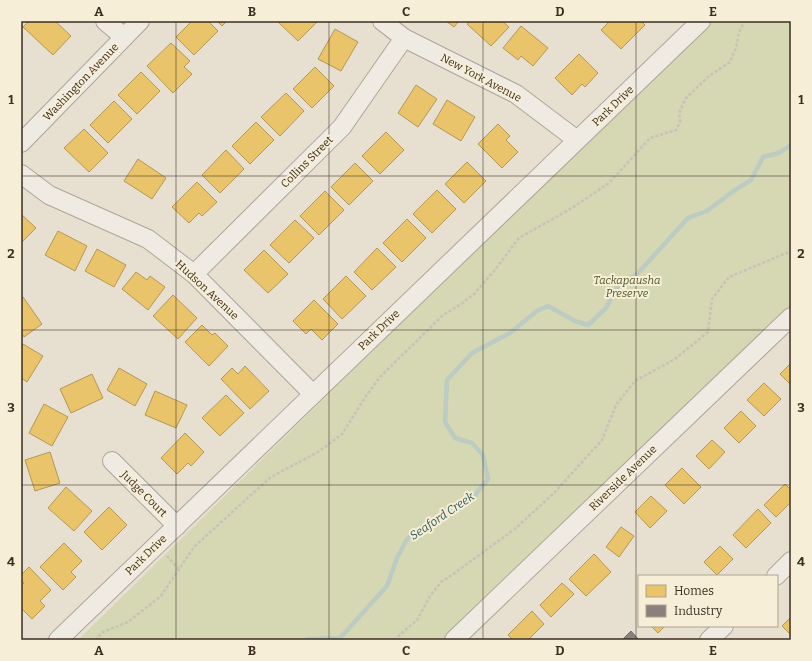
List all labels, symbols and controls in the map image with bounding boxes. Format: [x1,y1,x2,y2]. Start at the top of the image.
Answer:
text: A [94,4,104,19]
text: B [248,4,256,19]
text: C [402,4,410,19]
text: D [555,4,565,19]
text: E [709,4,717,19]
street label: Washington Avenue [41,41,121,123]
street label: New York Avenue [438,51,524,105]
street label: Park Drive [590,83,636,129]
text: 1 [8,92,14,107]
text: 1 [798,92,804,107]
street label: Collins Street [278,133,336,191]
text: 2 [7,246,15,261]
text: 2 [797,246,805,261]
street label: Hudson Avenue [173,257,241,323]
park label: Tackapausha Preserve [593,274,661,300]
street label: Park Drive [356,307,402,353]
text: 3 [7,400,15,415]
text: 3 [797,400,805,415]
street label: Riverside Avenue [587,443,659,513]
street label: Judge Court [118,468,170,520]
water label: Seaford Creek [407,489,477,543]
street label: Park Drive [123,532,169,578]
text: 4 [7,554,15,569]
text: 4 [797,554,805,569]
legend [638,575,778,627]
text: Homes [674,584,714,598]
text: Industry [674,604,723,618]
text: A [94,643,104,658]
text: B [248,643,256,658]
text: C [402,643,410,658]
text: D [555,643,565,658]
text: E [709,643,717,658]

